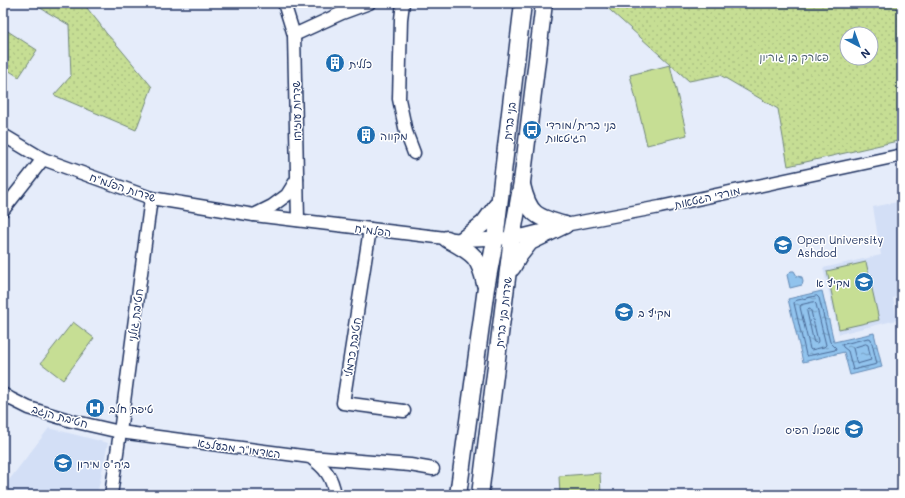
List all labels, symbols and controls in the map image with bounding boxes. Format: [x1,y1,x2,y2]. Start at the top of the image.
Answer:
north arrow [839,26,879,66]
text: N [858,46,874,62]
park label: פארק בן גוריון [759,49,829,64]
building icon: כללית [324,52,346,74]
place label: כללית [348,56,372,71]
street label: שדרות עוזיהו [288,80,304,141]
street label: בני ברית [499,101,519,142]
place label: בני ברית/מורדי הגיטאות [545,117,616,145]
bus stop icon: בני ברית/מורדי הגיטאות [521,119,543,141]
building icon: מקווה [355,124,377,146]
place label: מקווה [380,128,408,143]
street label: שדרות הפלמ"ח [88,169,158,205]
street label: מורדי הגטאות [672,182,741,212]
street label: הפלמ"ח [354,220,392,240]
place label: Open University Ashdod [797,232,883,260]
school or university icon: Open University Ashdod [772,234,794,256]
school or university icon: מקיף א [853,271,875,293]
place label: מקיף א [816,275,850,290]
street label: שדרות בני ברית [491,276,515,349]
street label: חטיבת גולני [124,287,146,343]
school or university icon: מקיף ב [613,301,635,323]
place label: מקיף ב [638,305,671,320]
street label: חטיבת כרמלי [340,316,364,378]
hospital icon: טיפת חלב [84,397,106,419]
street label: חטיבת הנגב [30,401,90,431]
place label: טיפת חלב [109,401,153,416]
school or university icon: אשכול הפיס [843,418,865,440]
place label: אשכול הפיס [785,422,840,437]
street label: האדמו"ר מבעלזא [196,435,282,461]
school or university icon: ביה"ס מירון [52,452,74,474]
place label: ביה"ס מירון [77,456,130,471]

